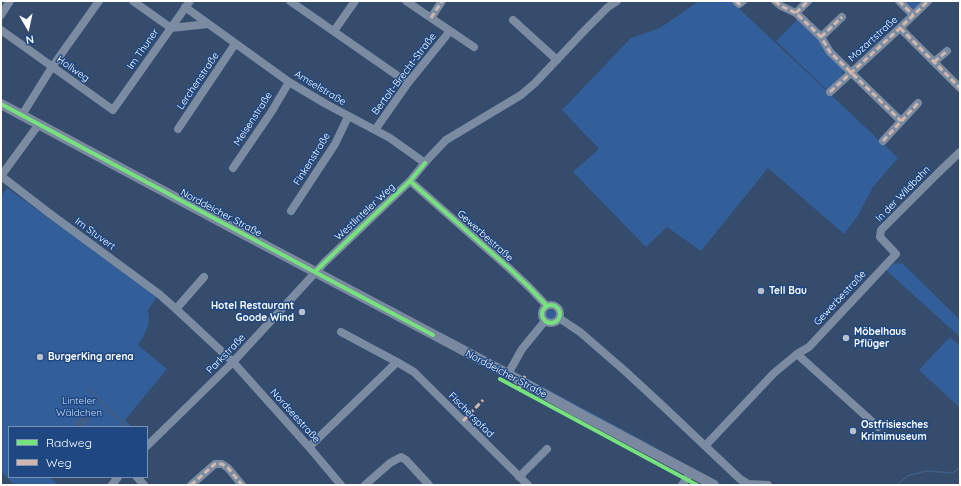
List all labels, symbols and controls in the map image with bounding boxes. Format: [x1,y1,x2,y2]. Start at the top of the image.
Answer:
north arrow [8,8,48,48]
street label: Mozartstraße [846,14,900,64]
street label: Im Thuner [125,26,161,72]
street label: Bertolt-Brecht-Straße [369,31,439,117]
text: N [25,32,35,47]
street label: Lerchenstraße [174,50,222,112]
street label: Hollweg [54,53,92,85]
street label: Amselstraße [292,68,348,108]
street label: Meisenstraße [231,90,275,148]
street label: Finkenstraße [291,130,333,188]
street label: In der Wildbahn [873,164,933,224]
street label: Westlinteler Weg [332,181,398,243]
street label: Norddeicher Straße [178,186,264,240]
street label: Gewerbestraße [455,208,515,264]
street label: Im Stuvert [72,215,118,253]
street label: Gewerbestraße [811,268,869,328]
place label: Tell Bau [769,285,807,297]
marker: Tell Bau [756,286,766,296]
place label: Hotel Restaurant Goode Wind [211,300,294,324]
marker: Hotel Restaurant Goode Wind [297,307,307,317]
place label: Möbelhaus Pflüger [854,326,906,350]
street label: Parkstraße [204,332,248,376]
marker: Möbelhaus Pflüger [841,333,851,343]
street label: Norddeicher Straße [463,347,549,401]
place label: BurgerKing arena [48,351,134,363]
marker: BurgerKing arena [35,352,45,362]
street label: Nordseestraße [268,387,322,445]
street label: Fischerspfad [446,390,496,440]
park label: Linteler Wäldchen [56,395,102,418]
place label: Ostfrisiesches Krimimuseum [861,419,928,442]
legend [8,426,148,478]
marker: Ostfrisiesches Krimimuseum [848,426,858,436]
text: Radweg [46,435,92,450]
text: Weg [46,455,72,470]

